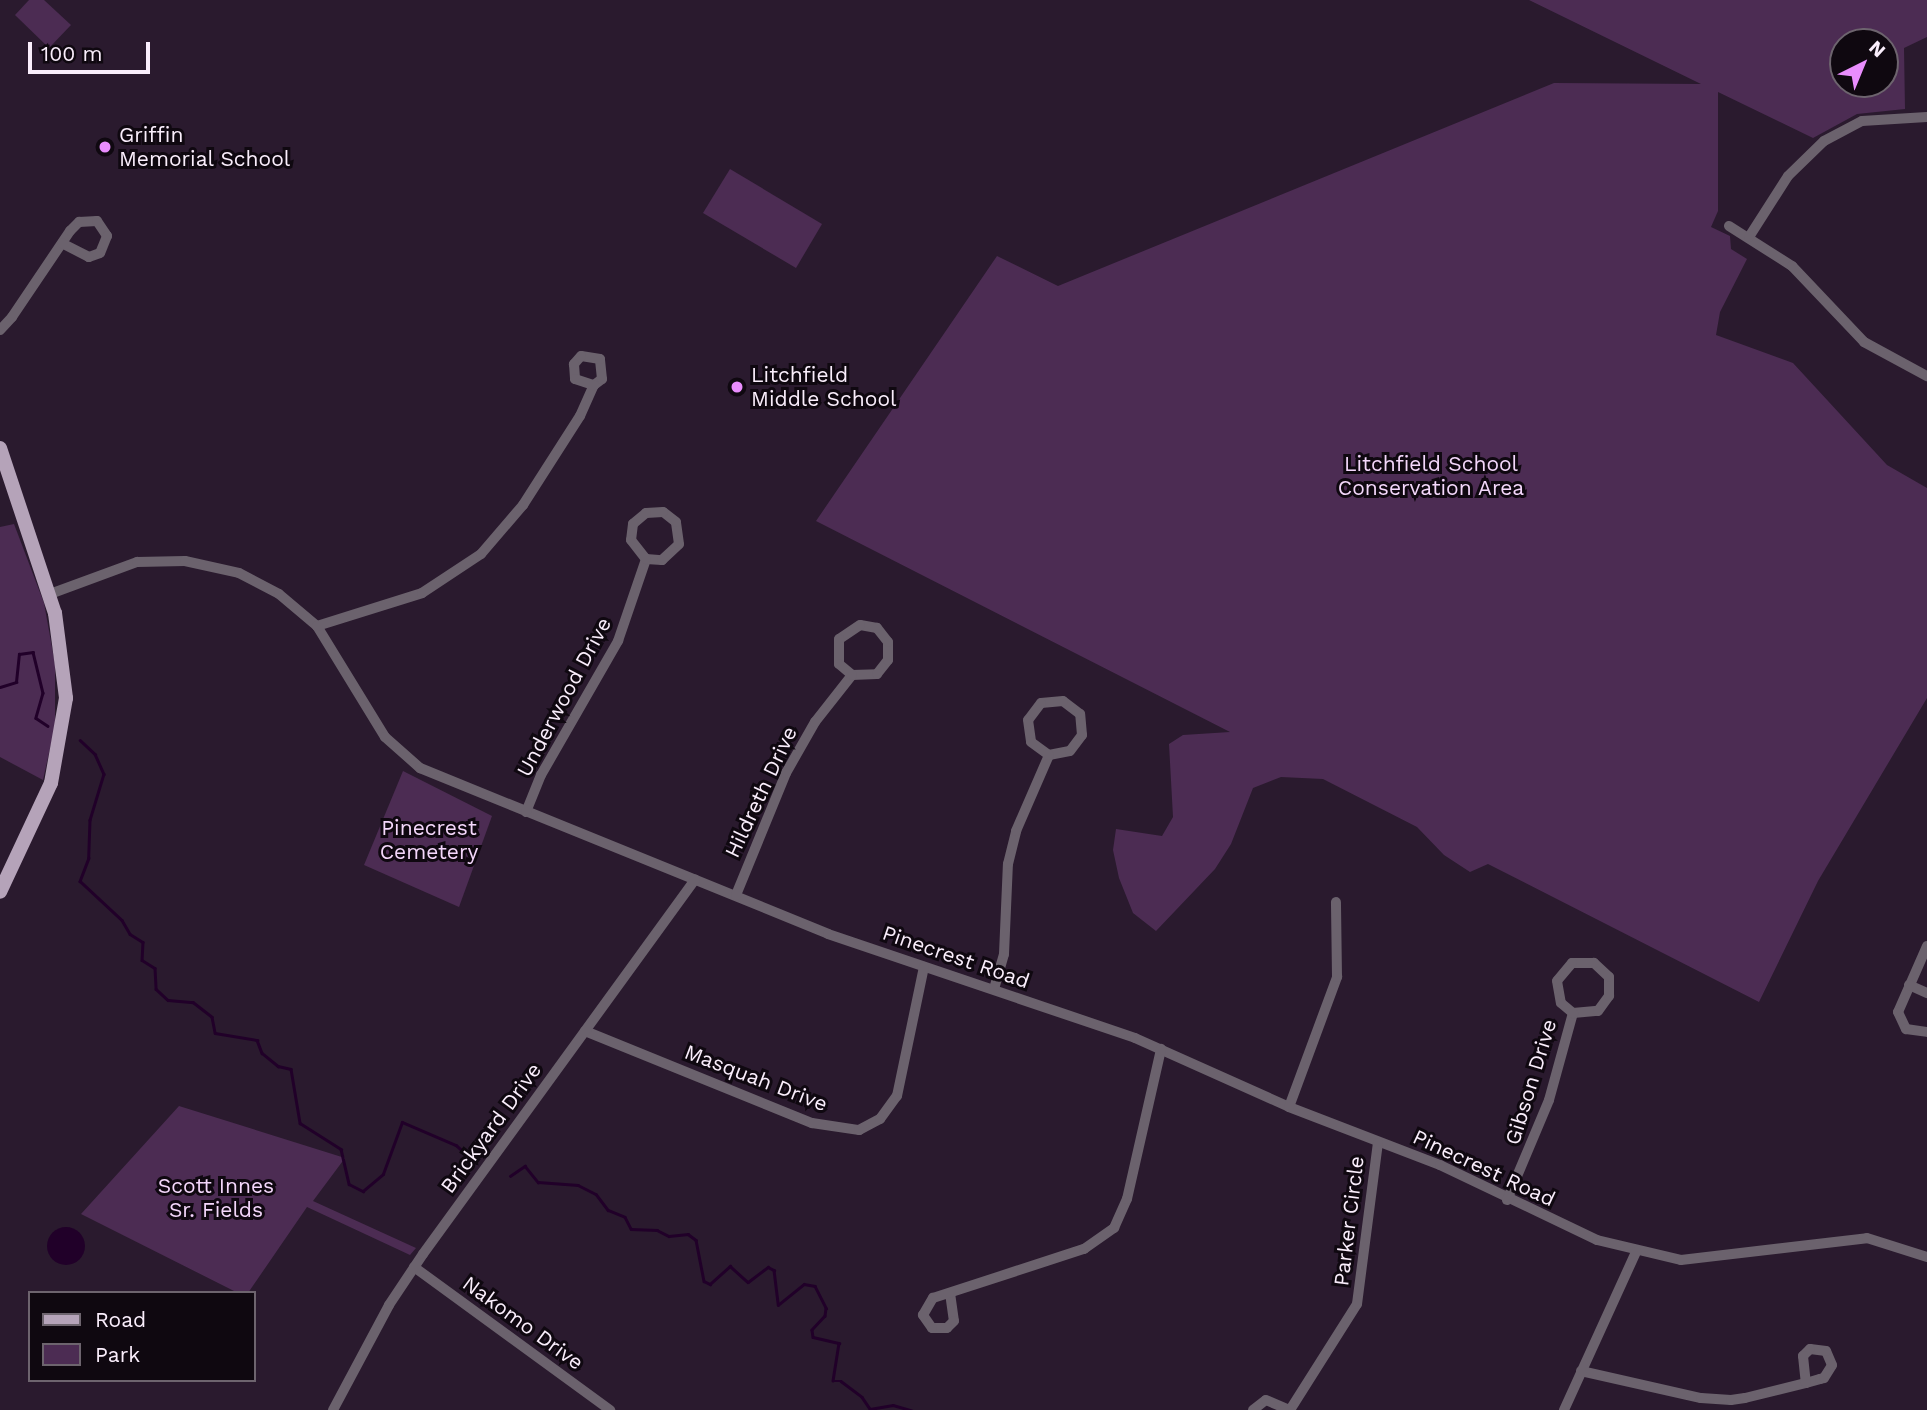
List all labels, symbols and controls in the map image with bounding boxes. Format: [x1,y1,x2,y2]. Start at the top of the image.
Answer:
scale bar [32,28,154,72]
north arrow [1829,28,1899,98]
text: N [1864,36,1890,62]
text: 100 m [41,41,103,66]
place label: Griffin Memorial School [119,122,291,172]
marker: Griffin Memorial School [97,139,113,155]
place label: Litchfield Middle School [751,362,896,412]
marker: Litchfield Middle School [729,379,745,395]
park label: Litchfield School Conservation Area [1337,451,1525,501]
street label: Underwood Drive [511,613,617,781]
street label: Hildreth Drive [720,722,802,862]
park label: Pinecrest Cemetery [380,815,478,865]
street label: Pinecrest Road [879,920,1033,994]
street label: Gibson Drive [1500,1016,1562,1148]
street label: Masquah Drive [681,1039,831,1117]
street label: Brickyard Drive [435,1058,547,1198]
street label: Pinecrest Road [1409,1124,1559,1212]
street label: Parker Circle [1329,1154,1369,1288]
park label: Scott Innes Sr. Fields [158,1173,274,1223]
street label: Nakomo Drive [458,1271,588,1375]
legend [28,1291,256,1382]
text: Road [95,1307,146,1332]
text: Park [95,1342,140,1367]

